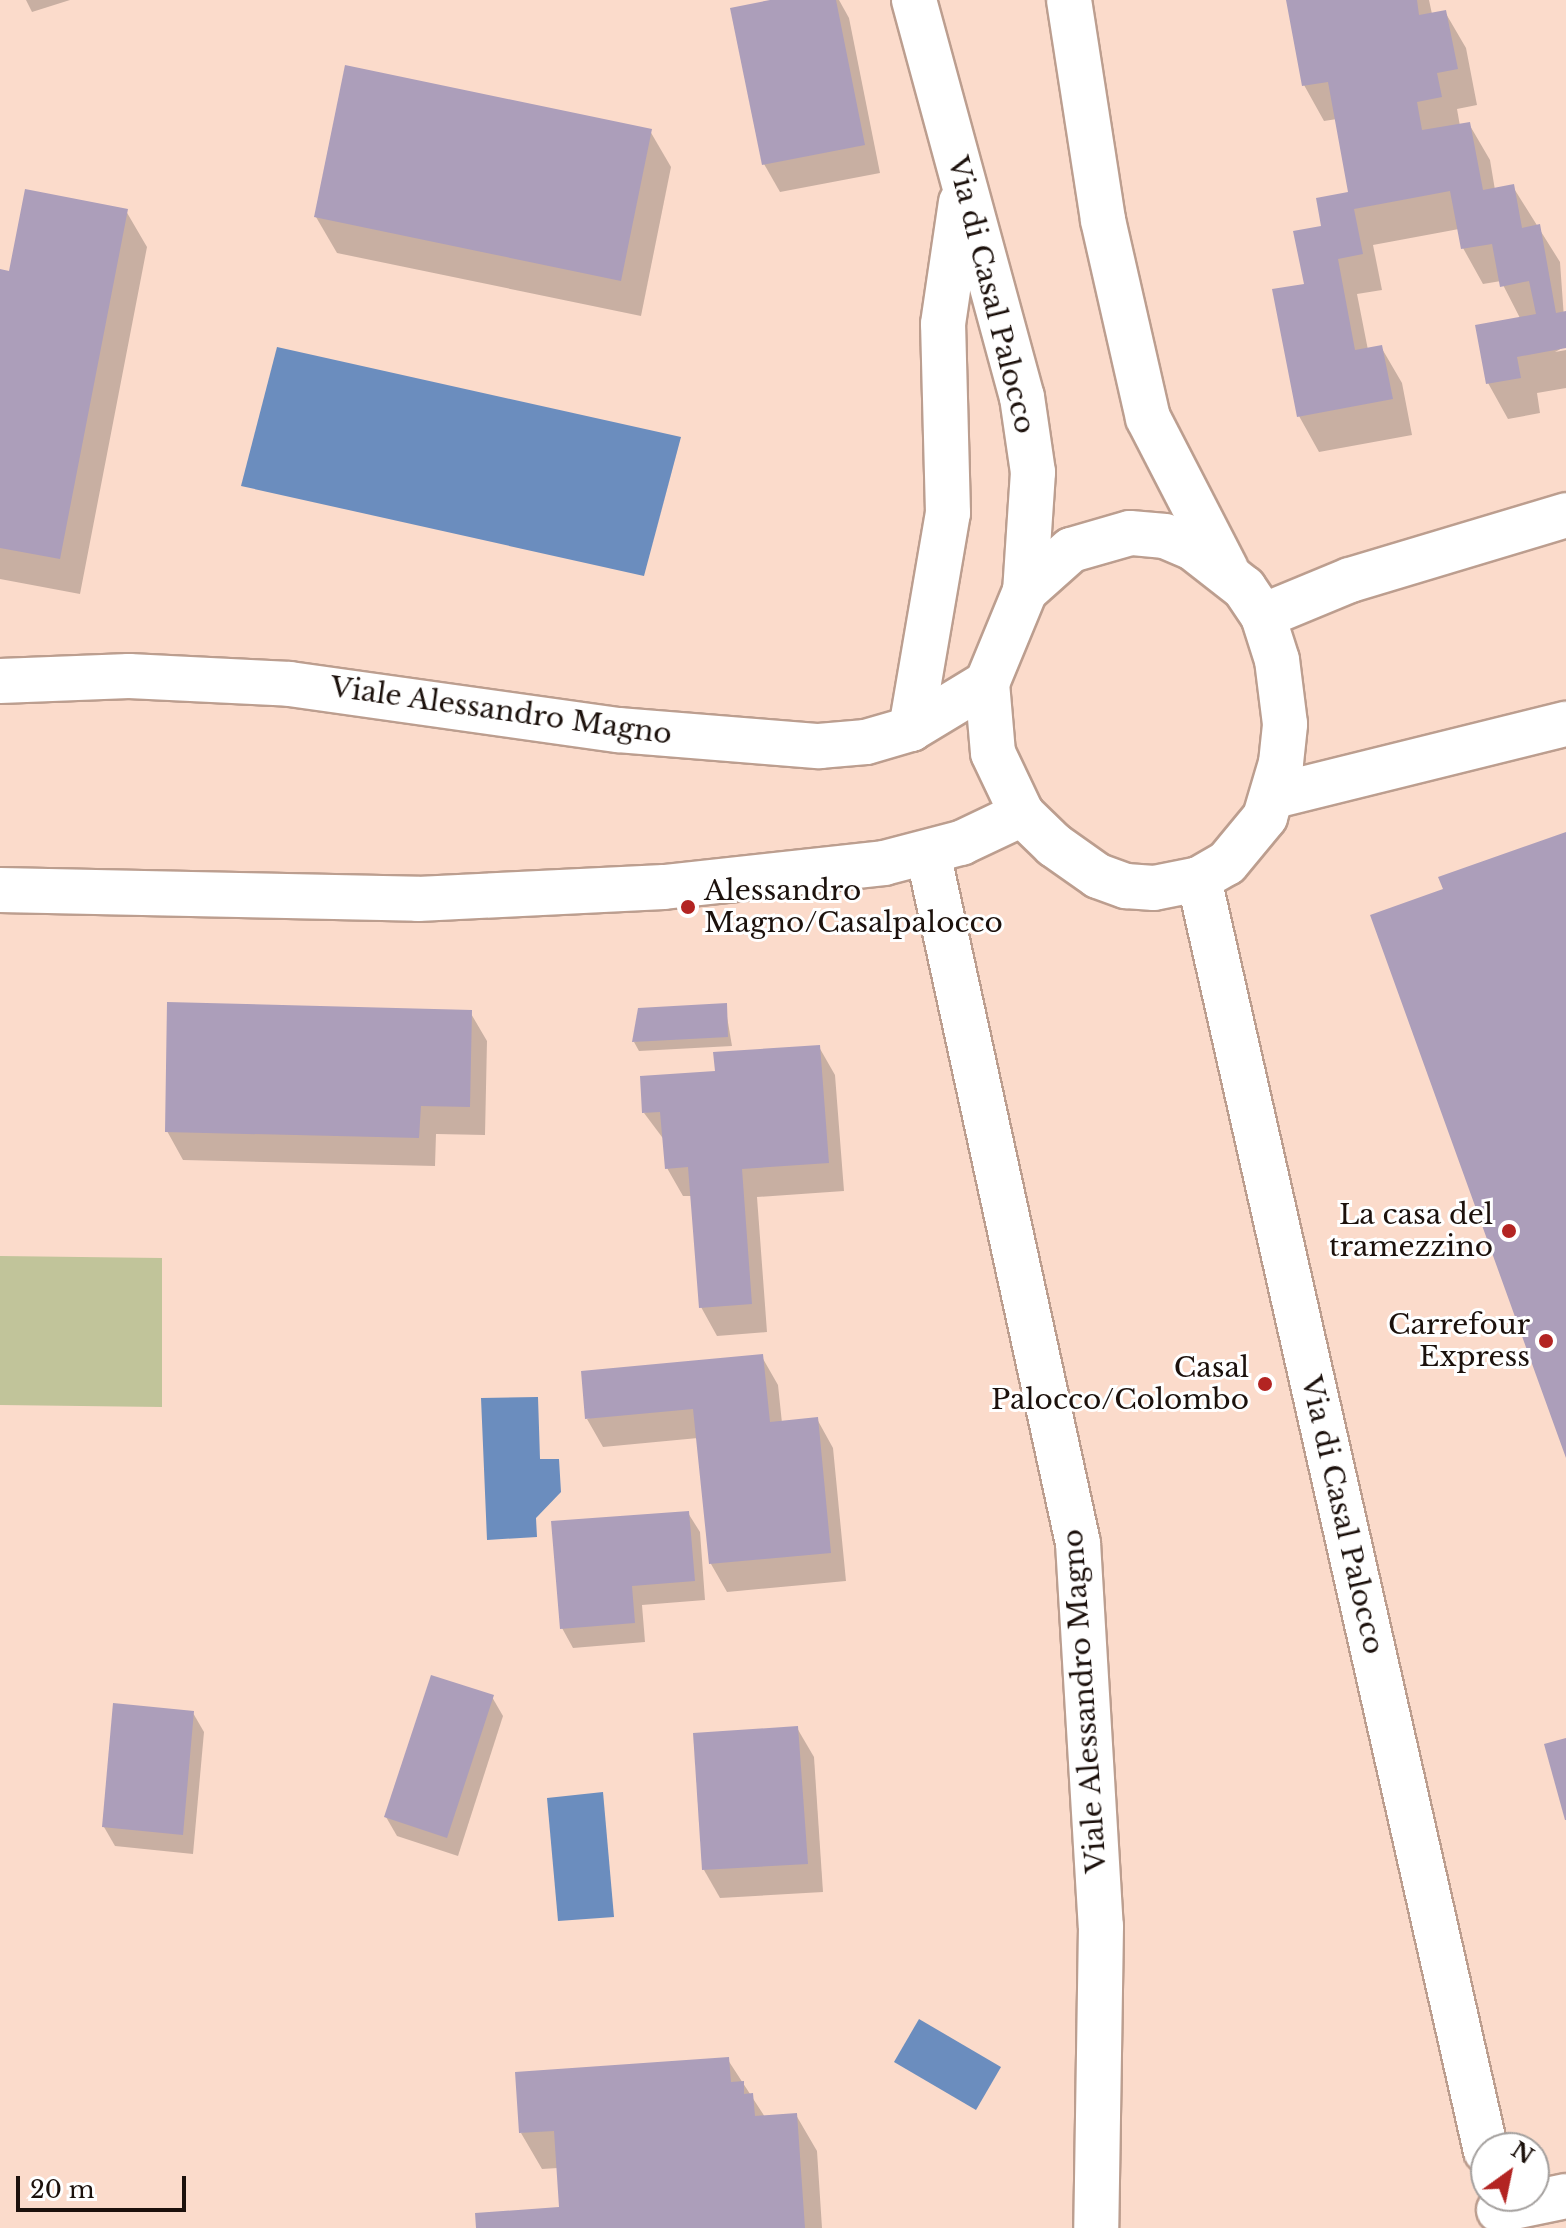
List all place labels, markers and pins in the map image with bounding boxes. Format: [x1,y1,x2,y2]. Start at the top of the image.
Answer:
place label: Alessandro Magno/Casalpalocco [704,874,1003,940]
marker: Alessandro Magno/Casalpalocco [679,898,697,916]
place label: La casa del tramezzino [1329,1198,1493,1264]
marker: La casa del tramezzino [1500,1222,1518,1240]
place label: Carrefour Express [1388,1308,1530,1374]
marker: Carrefour Express [1537,1332,1555,1350]
place label: Casal Palocco/Colombo [991,1351,1249,1417]
marker: Casal Palocco/Colombo [1256,1375,1274,1393]

